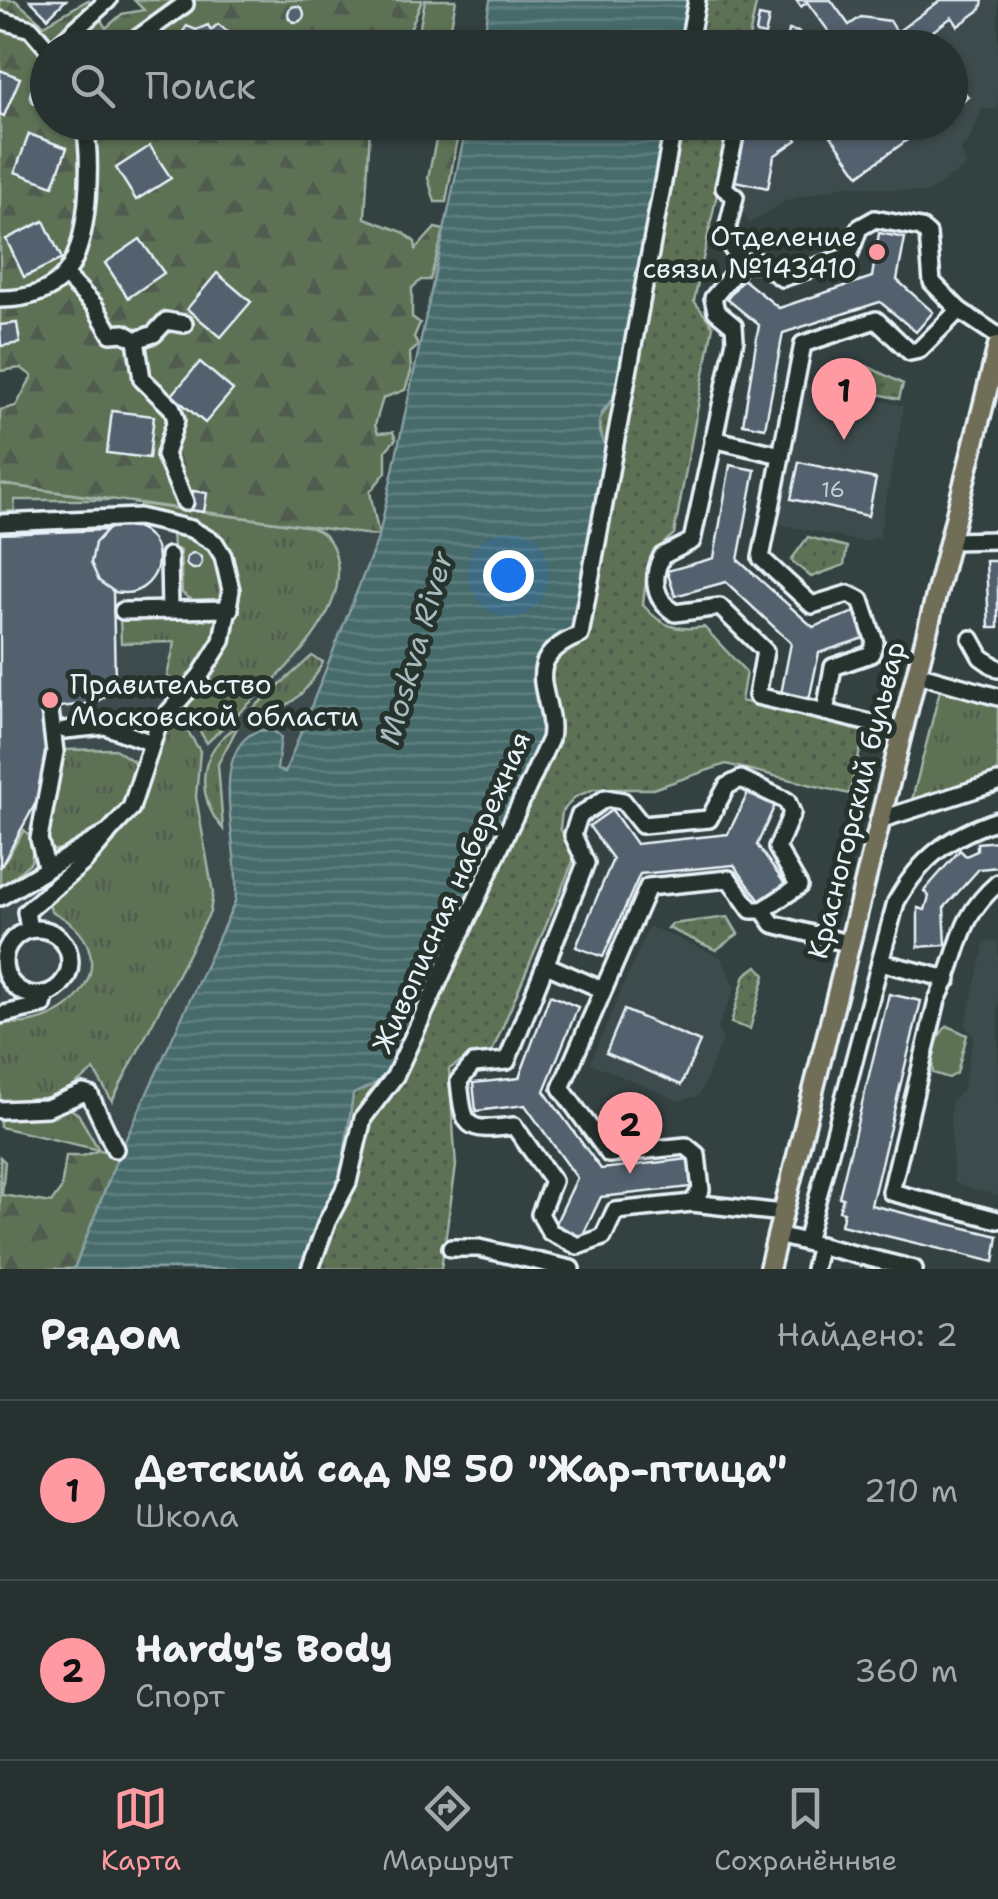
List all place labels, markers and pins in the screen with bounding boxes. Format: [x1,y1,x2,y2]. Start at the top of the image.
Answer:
place label: Отделение связи №143410 [642,217,857,287]
marker: Отделение связи №143410 [866,241,888,263]
pin: 1 [812,358,876,440]
place label: Правительство Московской области [70,665,358,735]
marker: Правительство Московской области [39,689,61,711]
pin: 2 [598,1092,662,1174]

